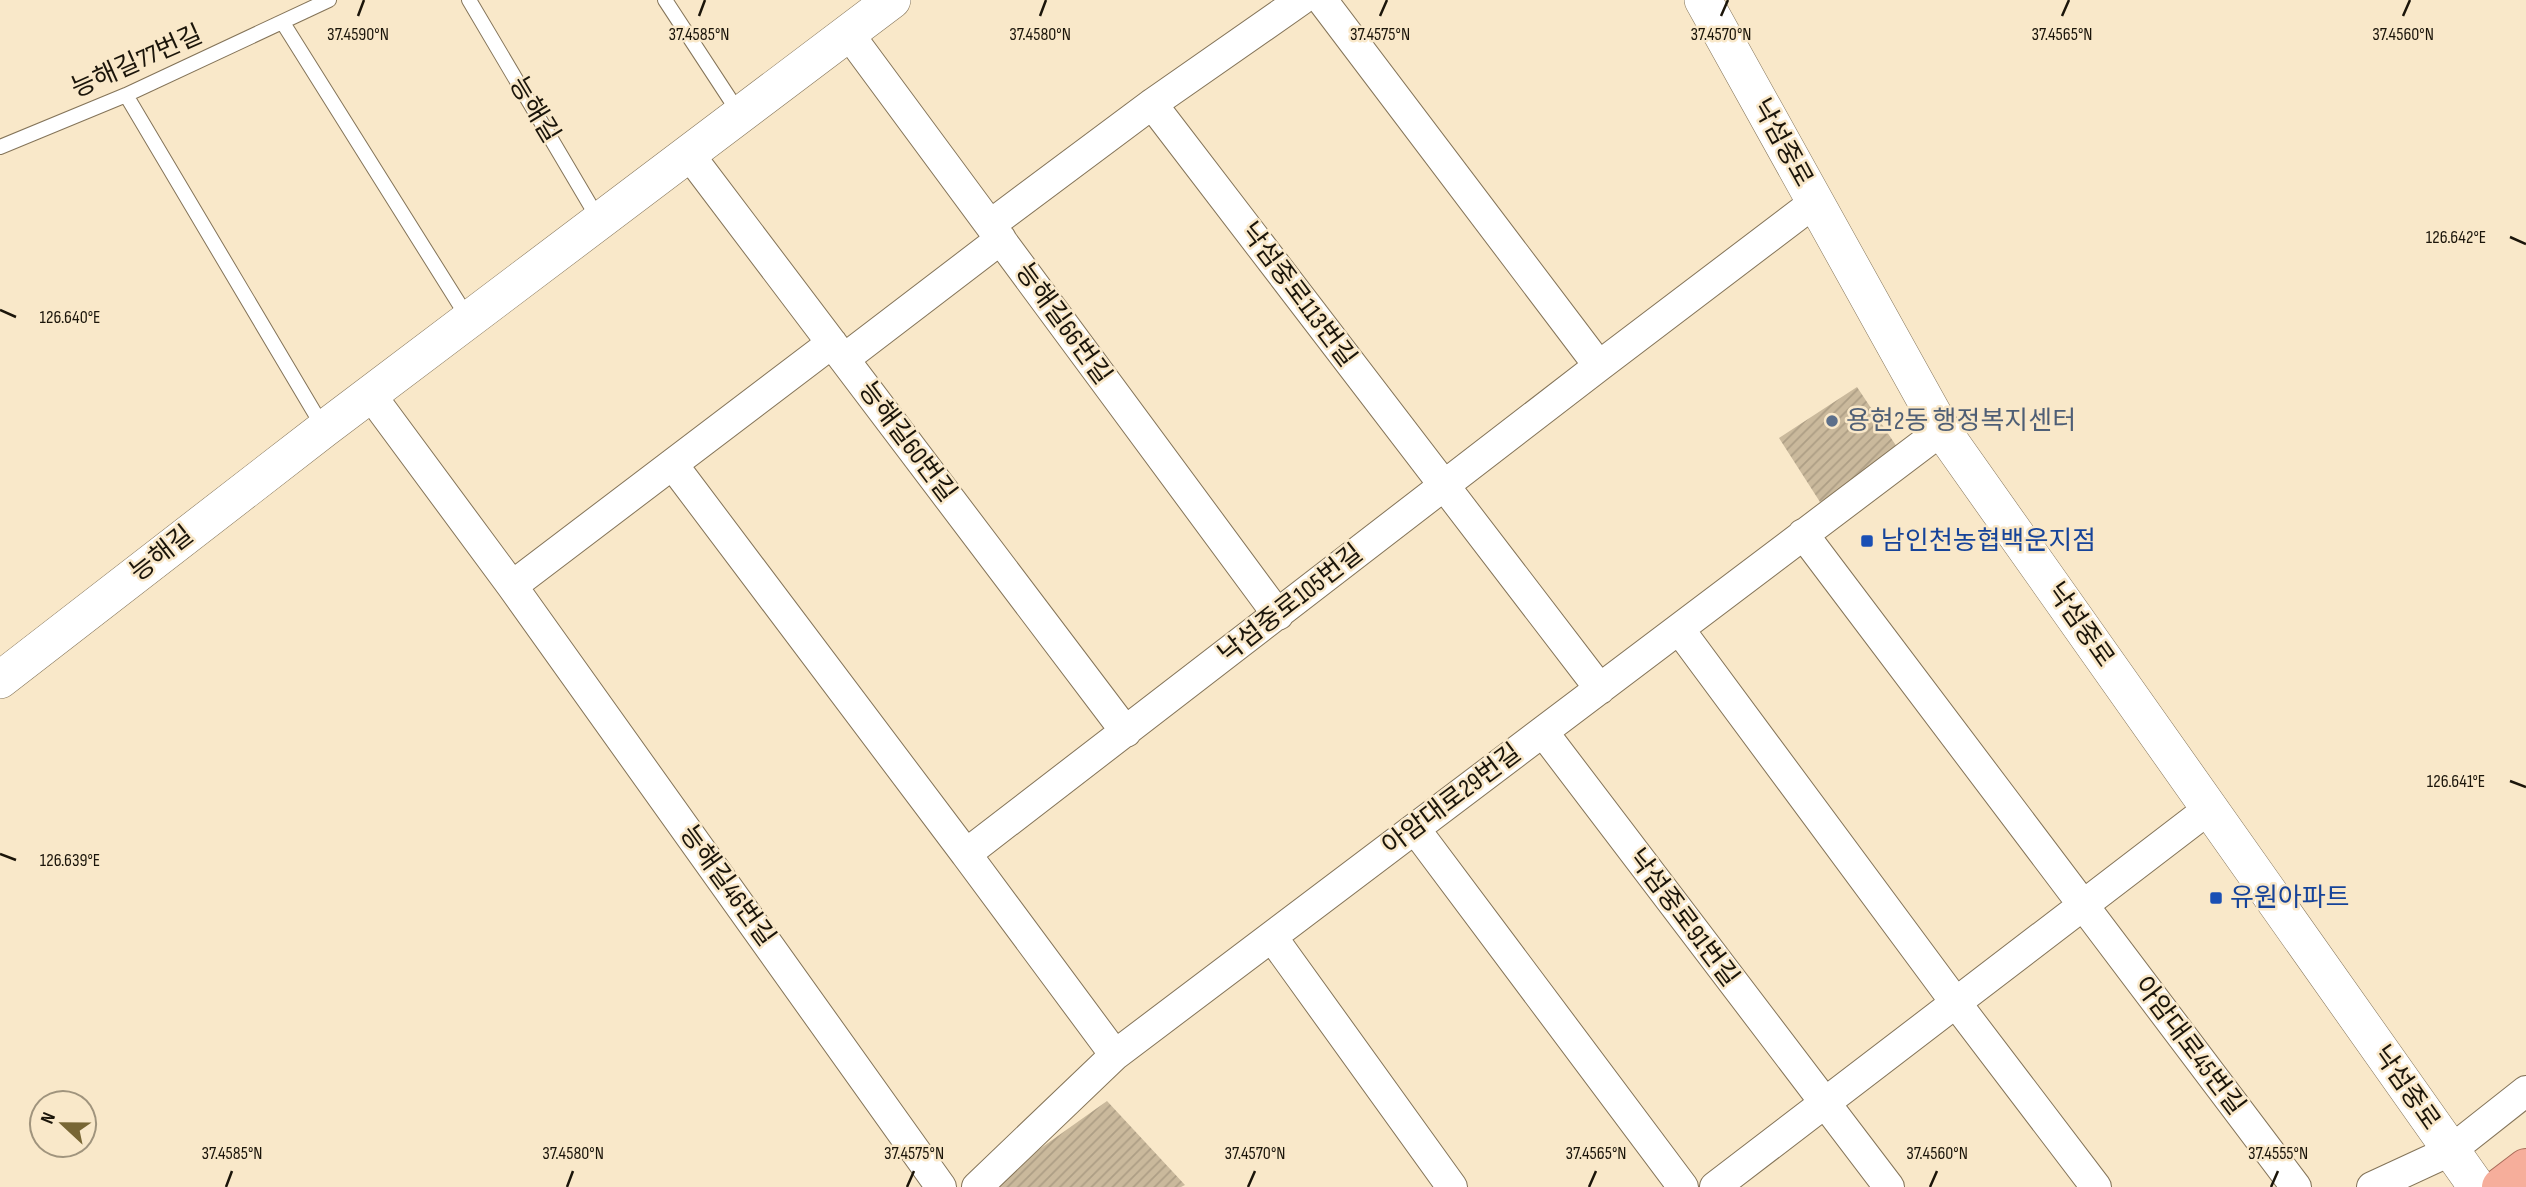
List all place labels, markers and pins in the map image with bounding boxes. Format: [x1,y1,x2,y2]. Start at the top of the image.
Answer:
place label: 용현2동 행정복지센터 [1846,406,2076,437]
marker: 용현2동 행정복지센터 [1824,413,1840,429]
place label: 남인천농협백운지점 [1881,526,2096,557]
marker: 남인천농협백운지점 [1859,533,1875,549]
place label: 유원아파트 [2230,883,2350,914]
marker: 유원아파트 [2208,890,2224,906]

